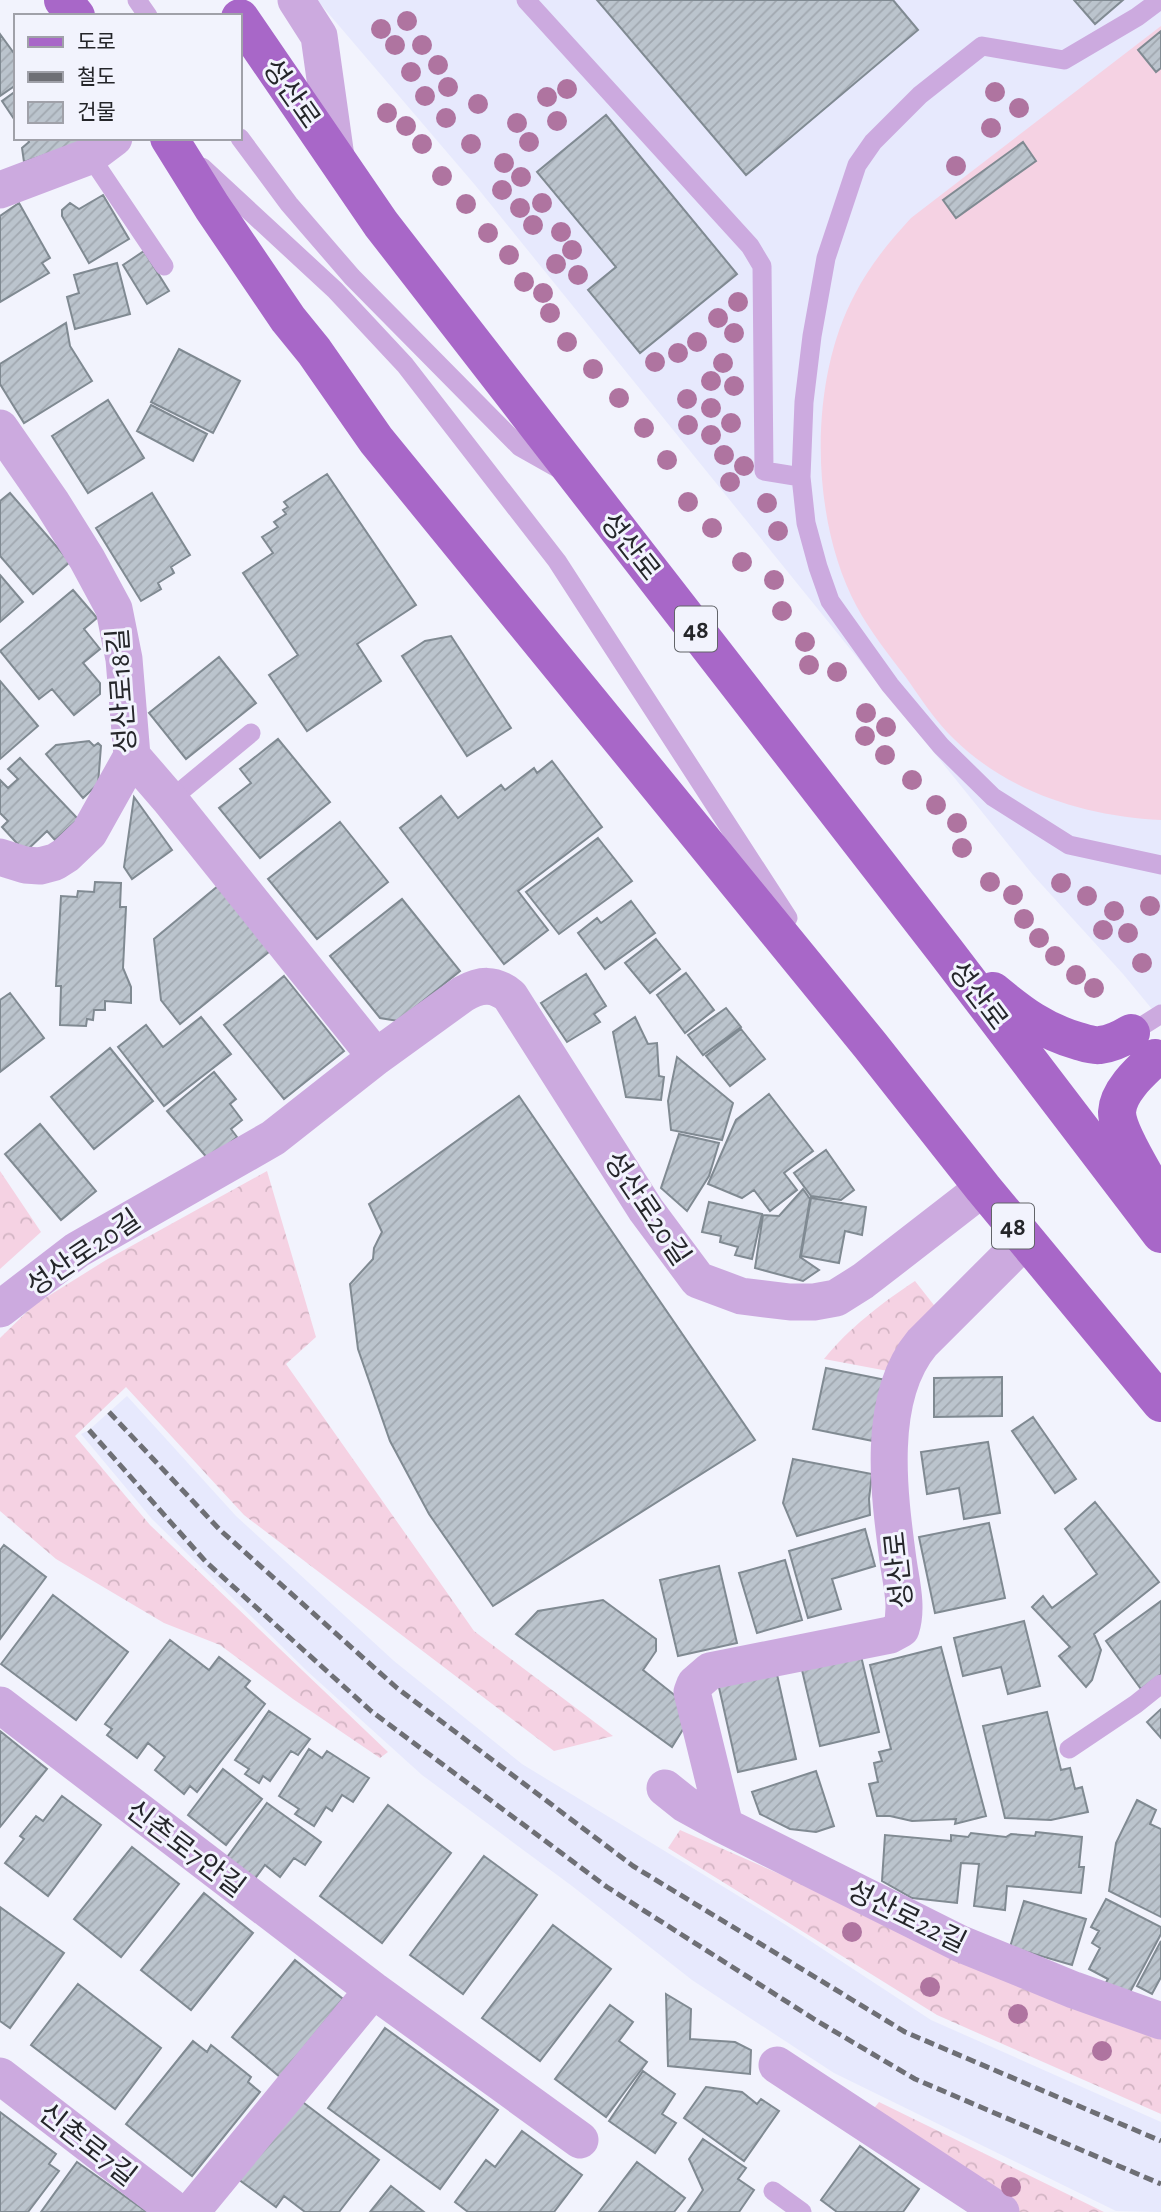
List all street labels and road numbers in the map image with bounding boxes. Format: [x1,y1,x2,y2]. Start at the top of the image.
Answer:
street label: 성산로 [257,53,326,134]
street label: 성산로 [595,507,666,586]
road number: 48 [675,607,717,652]
street label: 성산로18길 [103,627,141,755]
street label: 성산로 [943,956,1013,1035]
street label: 성산로20길 [598,1146,696,1271]
street label: 성산로20길 [21,1204,146,1302]
road number: 48 [992,1204,1034,1248]
street label: 성산로 [880,1530,918,1610]
street label: 신촌로7안길 [120,1795,251,1903]
street label: 성산로22길 [842,1875,971,1959]
street label: 신촌로7길 [33,2098,142,2192]

